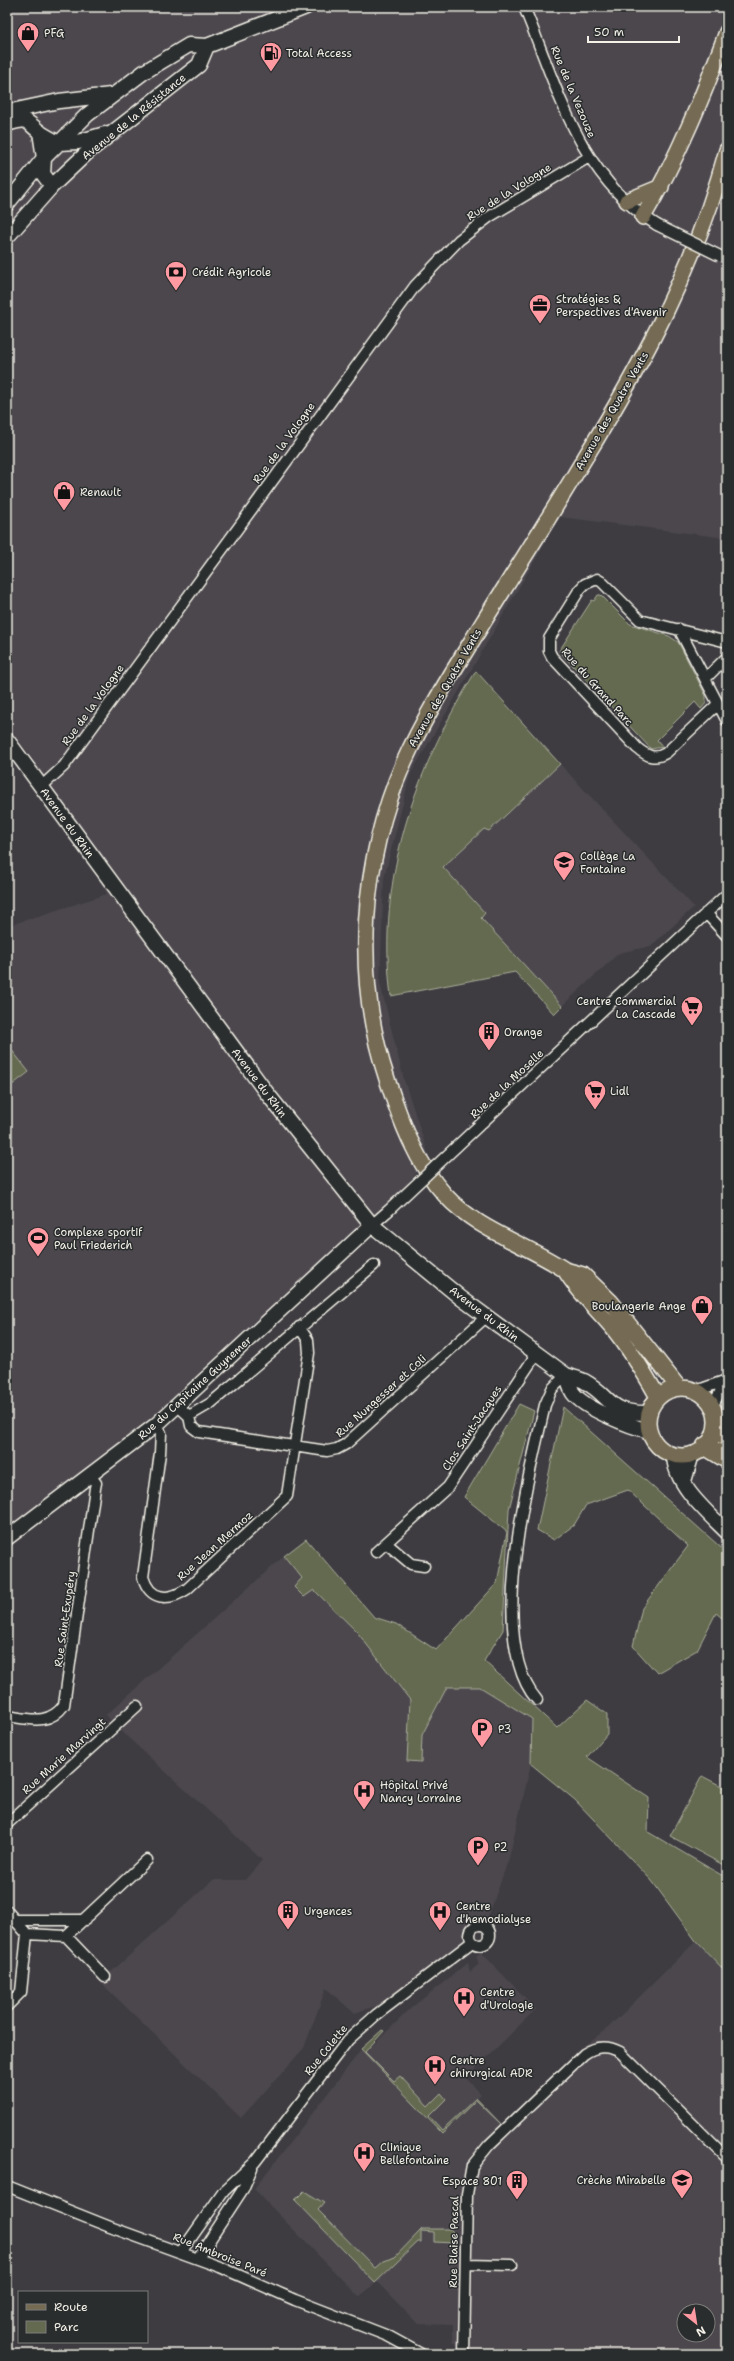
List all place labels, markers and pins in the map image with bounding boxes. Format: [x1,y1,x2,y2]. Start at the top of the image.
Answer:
shop icon: PFG [15,20,41,53]
place label: PFG [44,26,65,41]
fuel station icon: Total Access [258,40,284,73]
place label: Total Access [286,46,352,61]
bank icon: Crédit Agricole [163,259,189,292]
place label: Crédit Agricole [192,265,271,280]
office icon: Stratégies & Perspectives d'Avenir [527,292,553,325]
place label: Stratégies & Perspectives d'Avenir [556,292,667,320]
shop icon: Renault [51,479,77,512]
place label: Renault [80,485,121,500]
school or university icon: Collège La Fontaine [551,849,577,882]
place label: Collège La Fontaine [580,849,635,877]
place label: Centre Commercial La Cascade [577,994,677,1022]
supermarket icon: Centre Commercial La Cascade [679,994,705,1027]
building icon: Orange [476,1019,502,1052]
place label: Orange [504,1025,543,1040]
supermarket icon: Lidl [582,1078,608,1111]
place label: Lidl [610,1084,630,1099]
sports icon: Complexe sportif Paul Friederich [25,1225,51,1258]
place label: Complexe sportif Paul Friederich [54,1225,143,1253]
shop icon: Boulangerie Ange [689,1293,715,1326]
place label: Boulangerie Ange [592,1299,686,1314]
parking icon: P3 [469,1716,495,1749]
place label: P3 [498,1722,512,1737]
hospital icon: Hôpital Privé Nancy Lorraine [351,1778,377,1811]
place label: Hôpital Privé Nancy Lorraine [380,1778,461,1806]
parking icon: P2 [465,1834,491,1867]
place label: P2 [494,1840,508,1855]
building icon: Urgences [275,1898,301,1931]
hospital icon: Centre d'hemodialyse [427,1899,453,1932]
place label: Centre d'hemodialyse [456,1899,531,1927]
place label: Urgences [304,1904,352,1919]
hospital icon: Centre d'Urologie [451,1985,477,2018]
place label: Centre d'Urologie [480,1985,533,2013]
hospital icon: Centre chirurgical ADR [422,2053,448,2086]
place label: Centre chirurgical ADR [450,2053,533,2081]
hospital icon: Clinique Bellefontaine [351,2140,377,2173]
place label: Clinique Bellefontaine [380,2140,449,2168]
school or university icon: Crèche Mirabelle [669,2167,695,2200]
building icon: Espace 801 [504,2168,530,2201]
place label: Crèche Mirabelle [577,2173,666,2188]
place label: Espace 801 [442,2174,502,2189]

